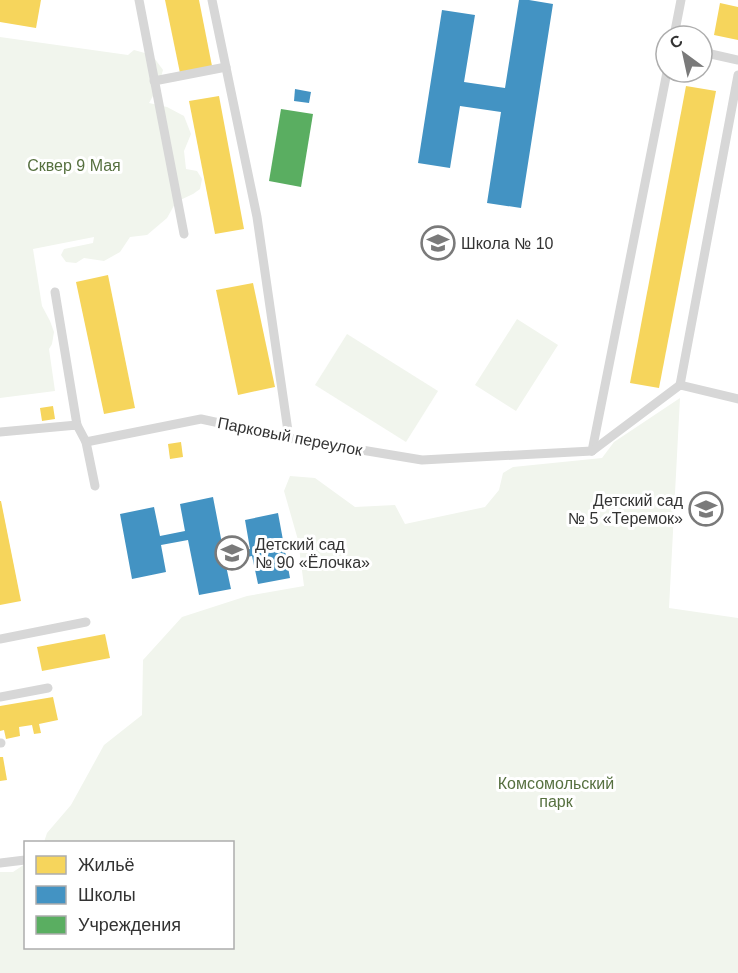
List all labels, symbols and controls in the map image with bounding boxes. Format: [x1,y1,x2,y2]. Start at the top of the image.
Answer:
north arrow [654,24,714,84]
text: С [667,31,686,52]
park label: Сквер 9 Мая [27,157,121,174]
school or university icon: Школа № 10 [420,225,456,261]
place label: Школа № 10 [461,235,554,252]
street label: Парковый переулок [216,414,365,459]
school or university icon: Детский сад № 5 «Теремок» [688,491,724,527]
place label: Детский сад № 5 «Теремок» [568,492,684,527]
school or university icon: Детский сад № 90 «Ёлочка» [214,535,250,571]
place label: Детский сад № 90 «Ёлочка» [255,536,370,571]
park label: Комсомольский парк [498,775,614,810]
legend [24,841,234,949]
text: Жильё [78,855,135,875]
text: Школы [78,885,136,905]
text: Учреждения [78,915,181,935]

